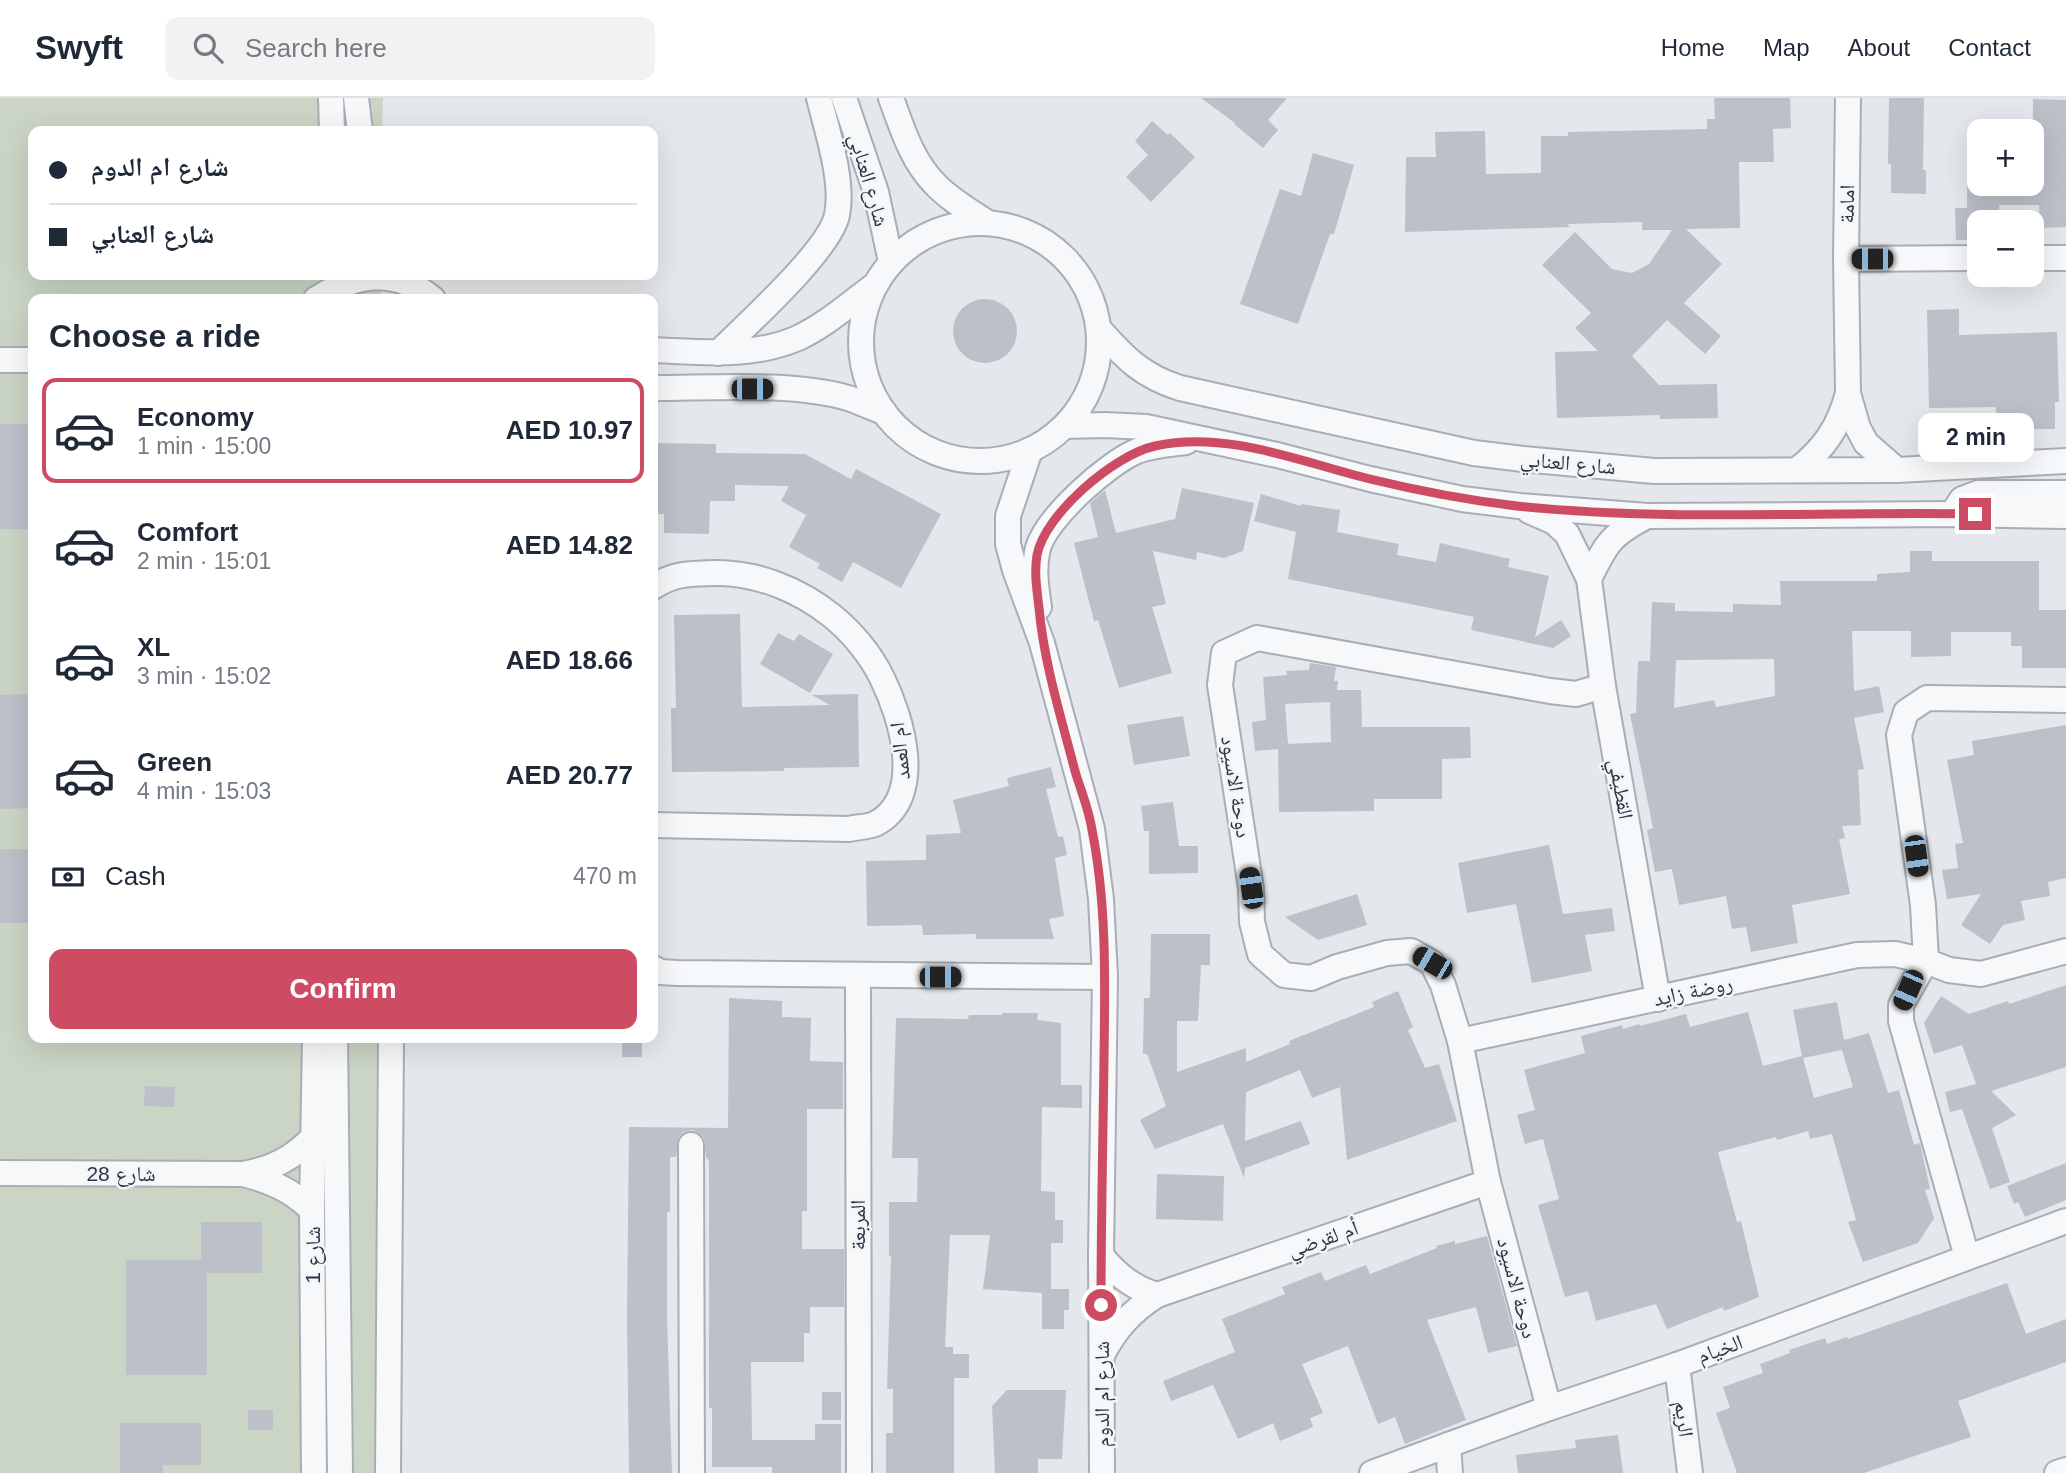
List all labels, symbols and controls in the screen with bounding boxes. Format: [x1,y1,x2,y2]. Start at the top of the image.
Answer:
search box [165,17,655,80]
text: Swyft [35,29,123,66]
icon: search [189,29,227,67]
text: Search here [245,33,387,63]
text: Home [1661,34,1725,61]
text: Map [1763,34,1810,61]
text: About [1848,34,1910,61]
text: Contact [1948,34,2031,61]
map controls [1967,119,2044,287]
button: + [1967,119,2044,196]
street label: شارع العنابي [840,131,894,230]
text: شارع ام الدوم [91,152,229,182]
street label: امامة [1835,184,1858,224]
button: − [1967,210,2044,287]
text: شارع العنابي [91,219,214,249]
car [1852,249,1894,270]
text: Choose a ride [49,318,261,354]
car [732,379,774,400]
icon: car [53,399,116,462]
text: Economy [137,402,254,432]
callout: 2 min [1917,412,2033,462]
text: AED 10.97 [506,415,633,445]
text: 2 min [1946,424,2006,450]
text: 1 min · 15:00 [137,433,271,459]
street label: شارع العنابي [1519,447,1617,483]
route end [1959,498,1991,530]
icon: car [53,514,116,577]
text: Comfort [137,517,238,547]
text: AED 14.82 [506,530,633,560]
text: 2 min · 15:01 [137,548,271,574]
icon: car [53,629,116,692]
text: XL [137,632,170,662]
text: AED 18.66 [506,645,633,675]
text: 3 min · 15:02 [137,663,271,689]
street label: ام العمد [885,721,917,781]
street label: دوحة الاسيود [1217,734,1256,840]
icon: car [53,744,116,807]
text: Green [137,747,212,777]
street label: القطيفي [1600,757,1638,822]
text: AED 20.77 [506,760,633,790]
text: 4 min · 15:03 [137,778,271,804]
car [1903,834,1930,878]
icon: cash [49,858,87,896]
text: Cash [105,861,166,891]
text: 470 m [573,863,637,889]
car [1238,866,1265,910]
car [1409,943,1456,983]
button: Confirm [49,949,637,1029]
car [920,967,962,988]
car [1890,967,1927,1013]
street label: روضة زايد [1651,971,1735,1010]
street label: شارع 28 [86,1162,156,1187]
street label: المربعة [846,1200,870,1250]
street label: أم لقرضي [1284,1215,1363,1266]
street label: شارع 1 [301,1226,326,1284]
street label: دوحة الاسيود [1493,1235,1542,1341]
route start [1085,1289,1117,1321]
street label: الخيام [1694,1330,1747,1370]
street label: شارع ام الدوم [1090,1341,1116,1447]
street label: الريم [1668,1400,1698,1439]

